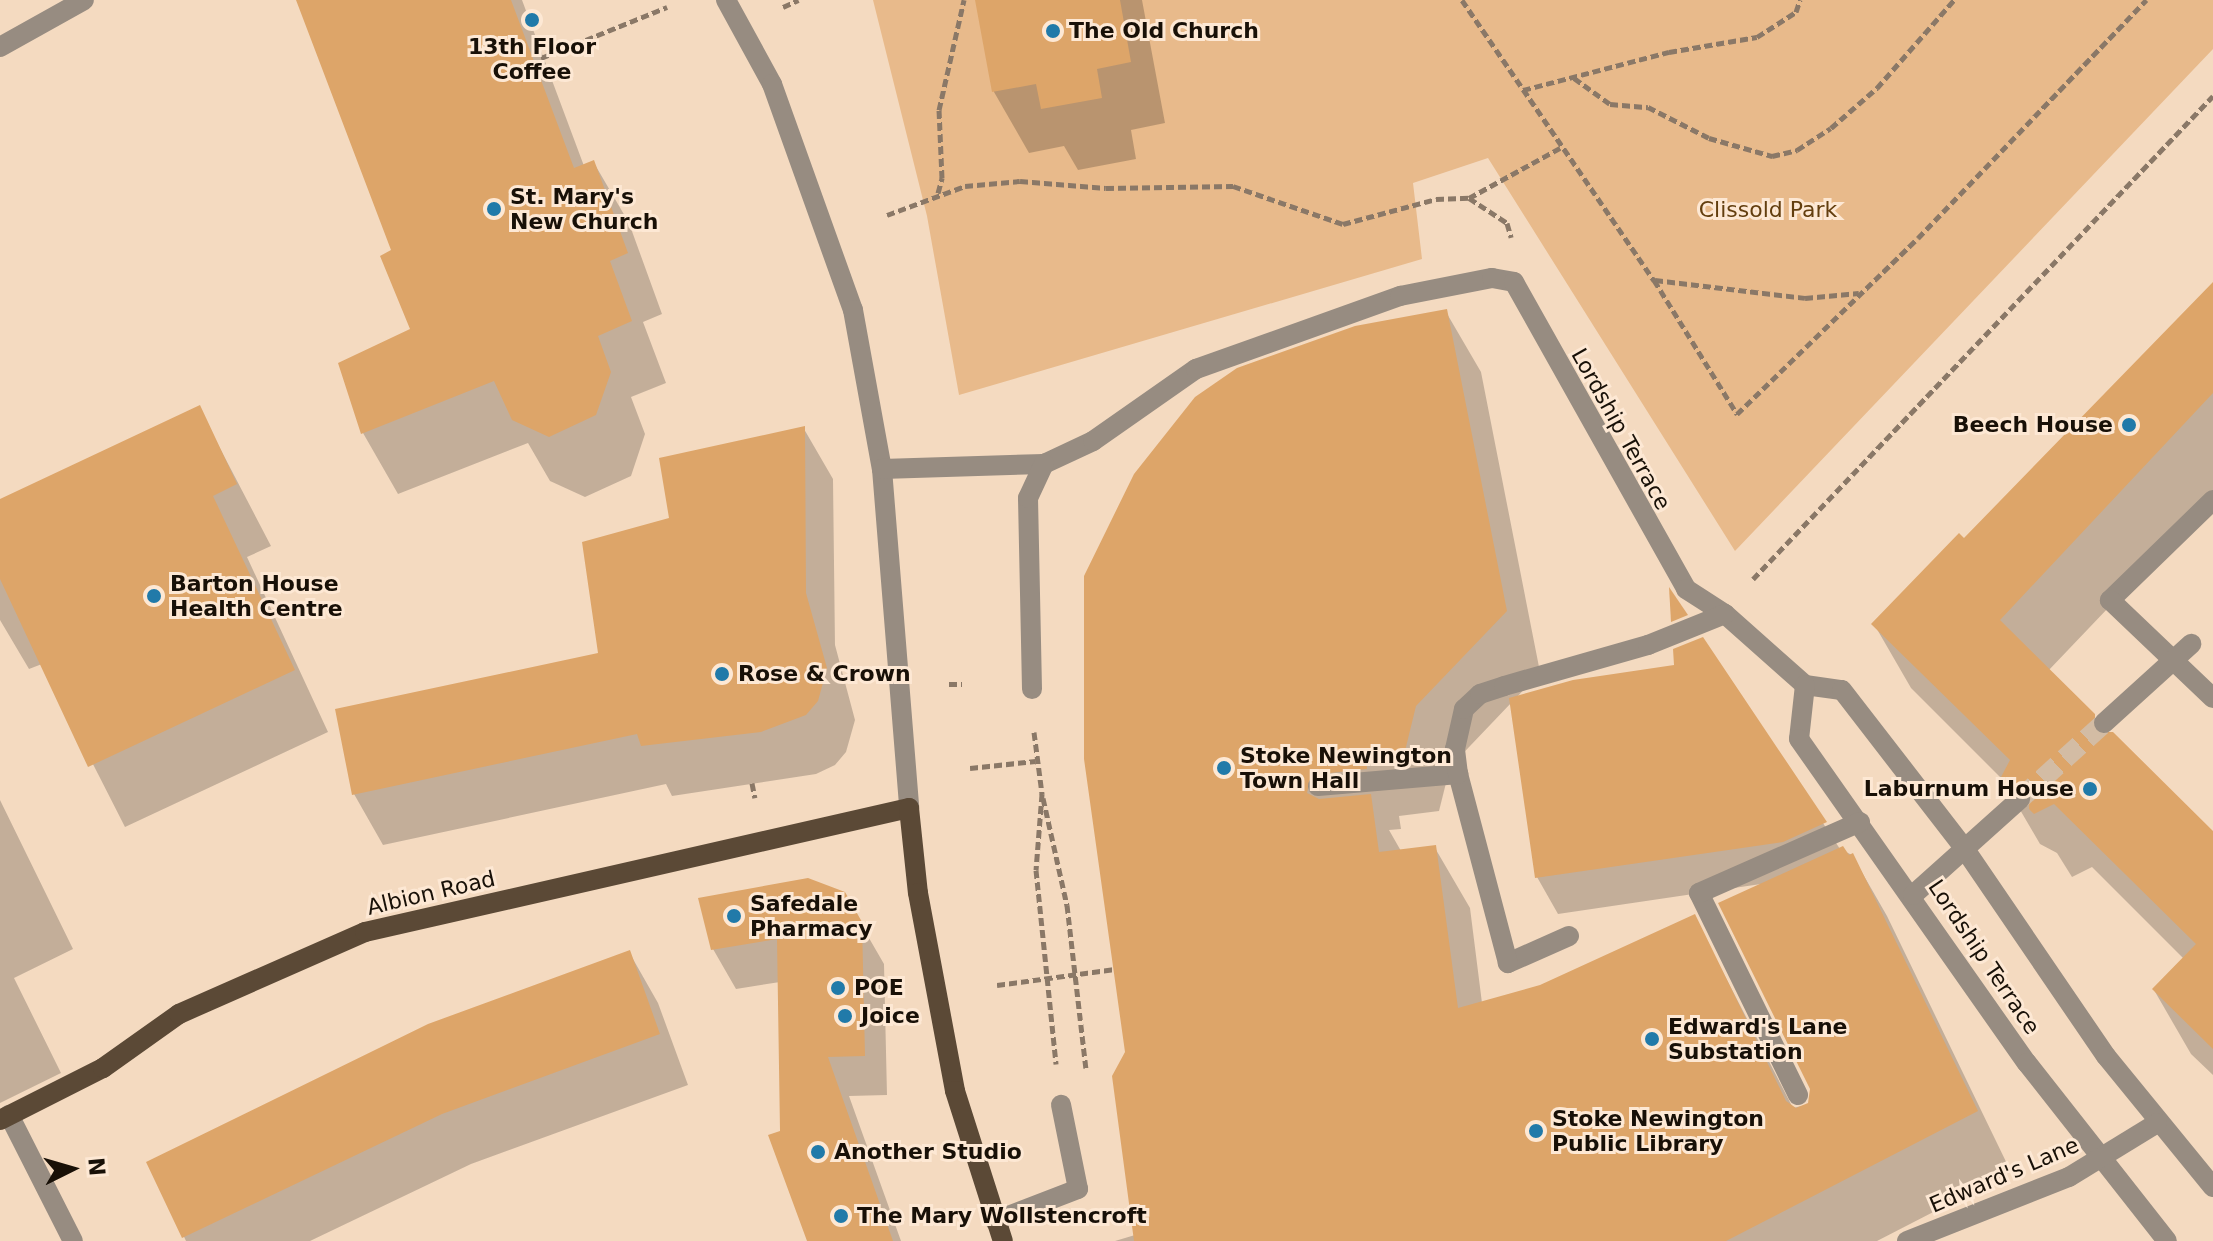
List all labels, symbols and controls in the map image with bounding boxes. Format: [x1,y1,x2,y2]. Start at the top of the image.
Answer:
marker: 13th Floor Coffee [523,11,541,29]
place label: The Old Church [1069,18,1259,44]
marker: The Old Church [1044,22,1062,40]
place label: 13th Floor Coffee [468,33,596,84]
place label: St. Mary's New Church [510,183,658,234]
park label: Clissold Park [1699,197,1837,223]
marker: St. Mary's New Church [485,200,503,218]
street label: Lordship Terrace [1566,344,1676,514]
place label: Beech House [1953,412,2113,438]
marker: Beech House [2120,416,2138,434]
place label: Barton House Health Centre [170,570,343,622]
marker: Barton House Health Centre [145,587,163,605]
place label: Rose & Crown [738,661,911,687]
marker: Rose & Crown [713,665,731,683]
place label: Stoke Newington Town Hall [1240,742,1452,794]
marker: Stoke Newington Town Hall [1215,759,1233,777]
place label: Laburnum House [1864,776,2074,802]
marker: Laburnum House [2081,780,2099,798]
street label: Albion Road [364,865,498,921]
street label: Lordship Terrace [1923,875,2045,1039]
place label: Safedale Pharmacy [750,890,873,942]
marker: Safedale Pharmacy [725,907,743,925]
place label: POE [854,975,904,1001]
marker: POE [829,979,847,997]
place label: Joice [861,1003,920,1029]
marker: Joice [836,1007,854,1025]
place label: Edward's Lane Substation [1668,1013,1847,1064]
marker: Edward's Lane Substation [1643,1030,1661,1048]
place label: Stoke Newington Public Library [1552,1105,1764,1156]
marker: Stoke Newington Public Library [1527,1122,1545,1140]
north arrow [32,1129,112,1209]
street label: Edward's Lane [1925,1132,2083,1218]
place label: Another Studio [834,1139,1022,1165]
marker: Another Studio [809,1143,827,1161]
text: N [83,1157,110,1177]
place label: The Mary Wollstencroft [857,1203,1147,1229]
marker: The Mary Wollstencroft [832,1207,850,1225]

